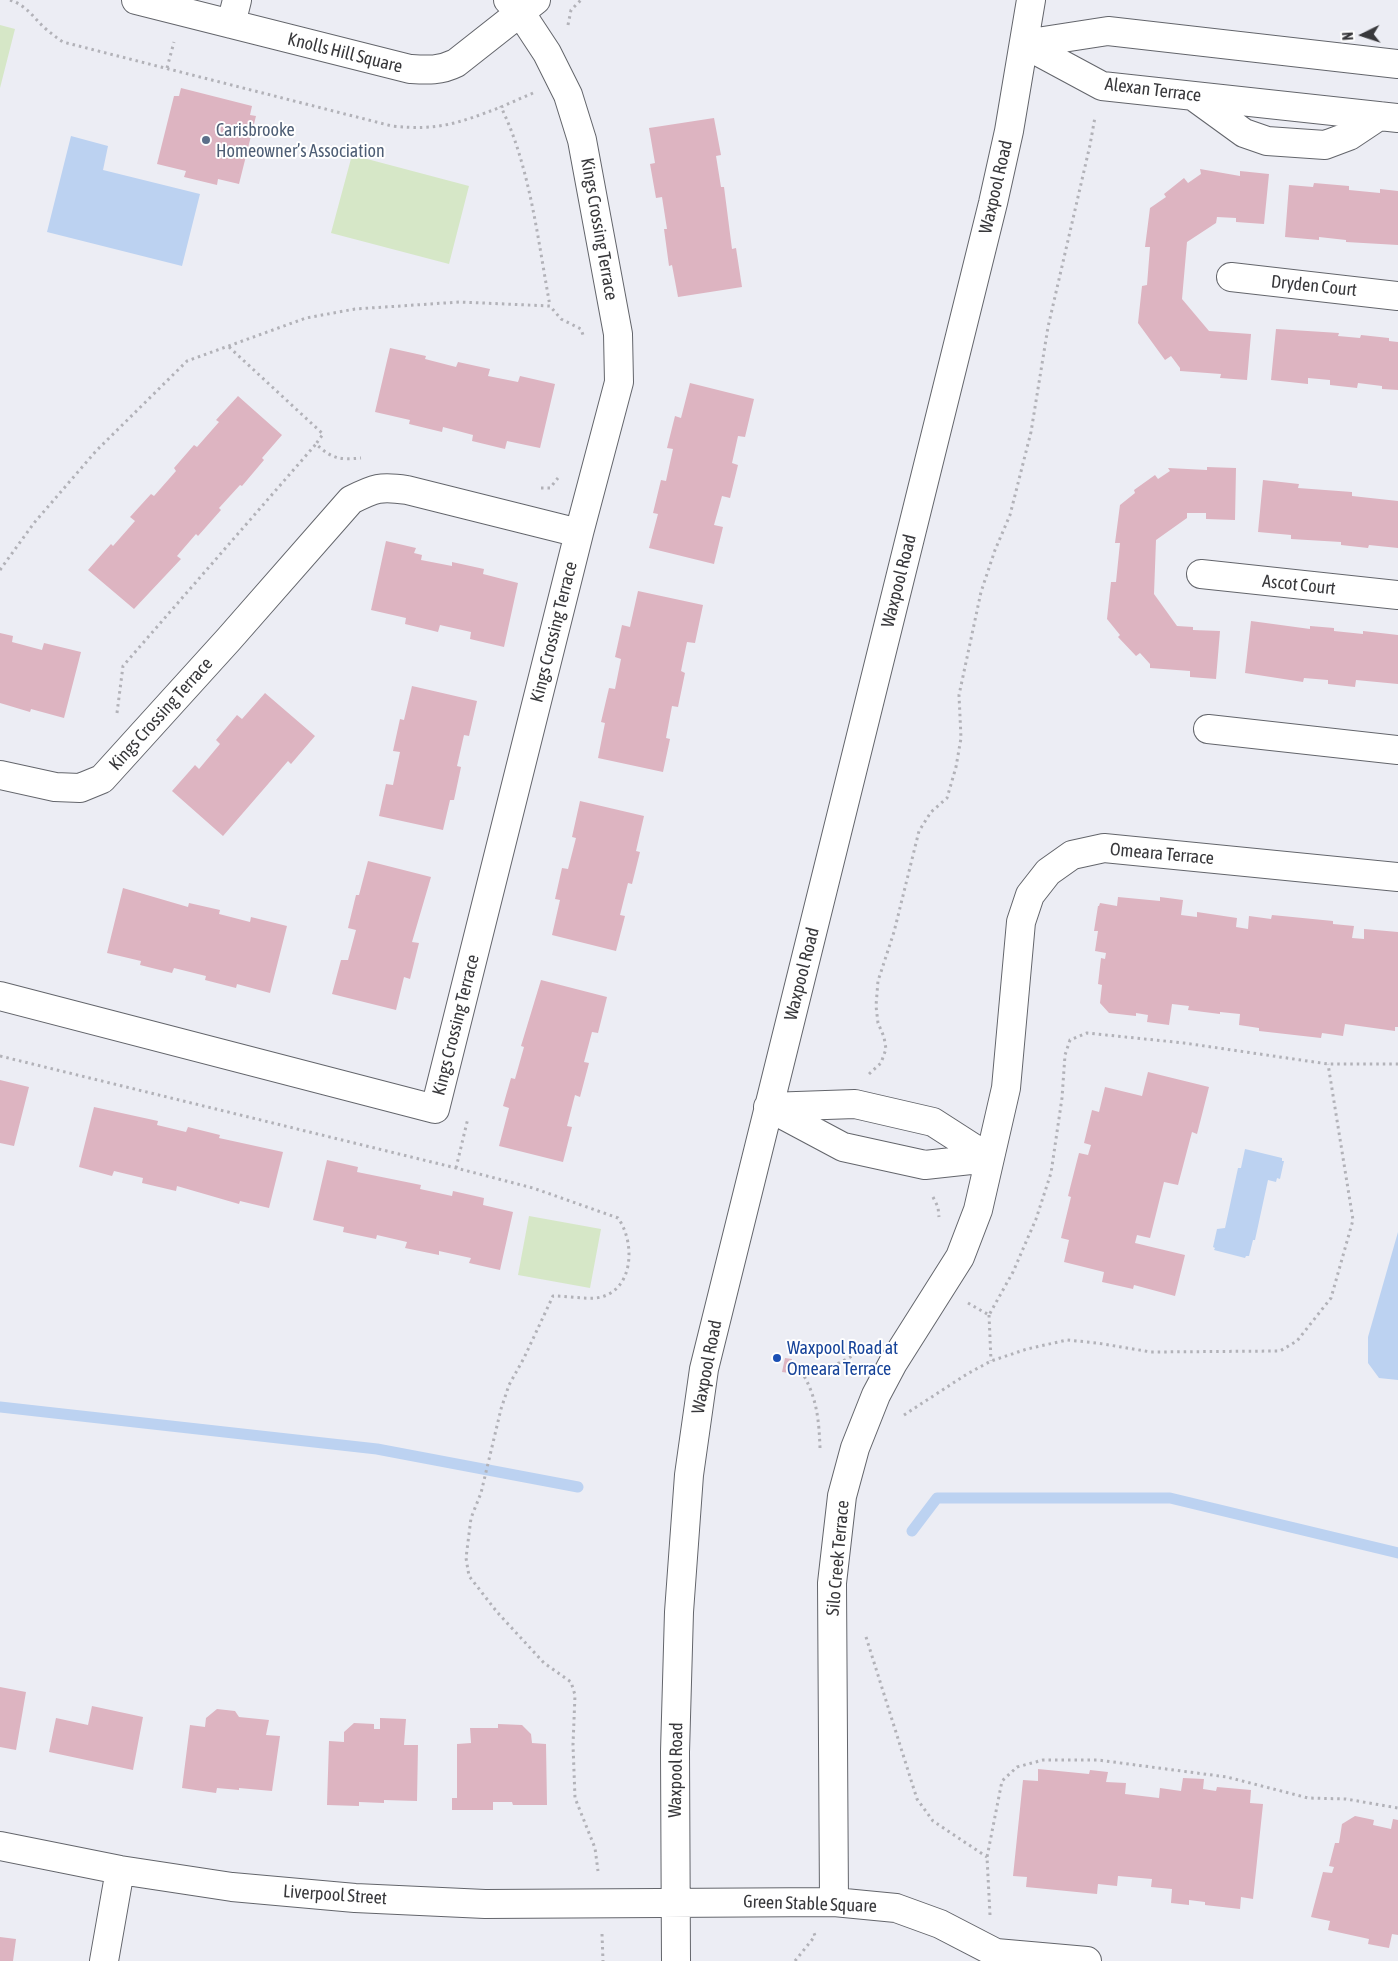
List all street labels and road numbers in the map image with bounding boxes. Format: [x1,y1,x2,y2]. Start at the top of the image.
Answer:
street label: Knolls Hill Square [285,28,405,78]
street label: Alexan Terrace [1104,73,1202,107]
street label: Waxpool Road [975,138,1017,236]
street label: Kings Crossing Terrace [576,156,622,302]
street label: Dryden Court [1270,271,1358,301]
street label: Waxpool Road [877,532,921,630]
street label: Kings Crossing Terrace [526,559,582,705]
street label: Ascot Court [1261,570,1337,600]
street label: Kings Crossing Terrace [105,653,217,775]
street label: Omeara Terrace [1109,839,1215,869]
street label: Waxpool Road [780,925,824,1023]
street label: Kings Crossing Terrace [428,952,484,1098]
street label: Waxpool Road [687,1318,727,1416]
street label: Silo Creek Terrace [822,1499,854,1617]
street label: Waxpool Road [664,1722,688,1818]
street label: Liverpool Street [282,1881,388,1909]
street label: Green Stable Square [743,1891,877,1917]

